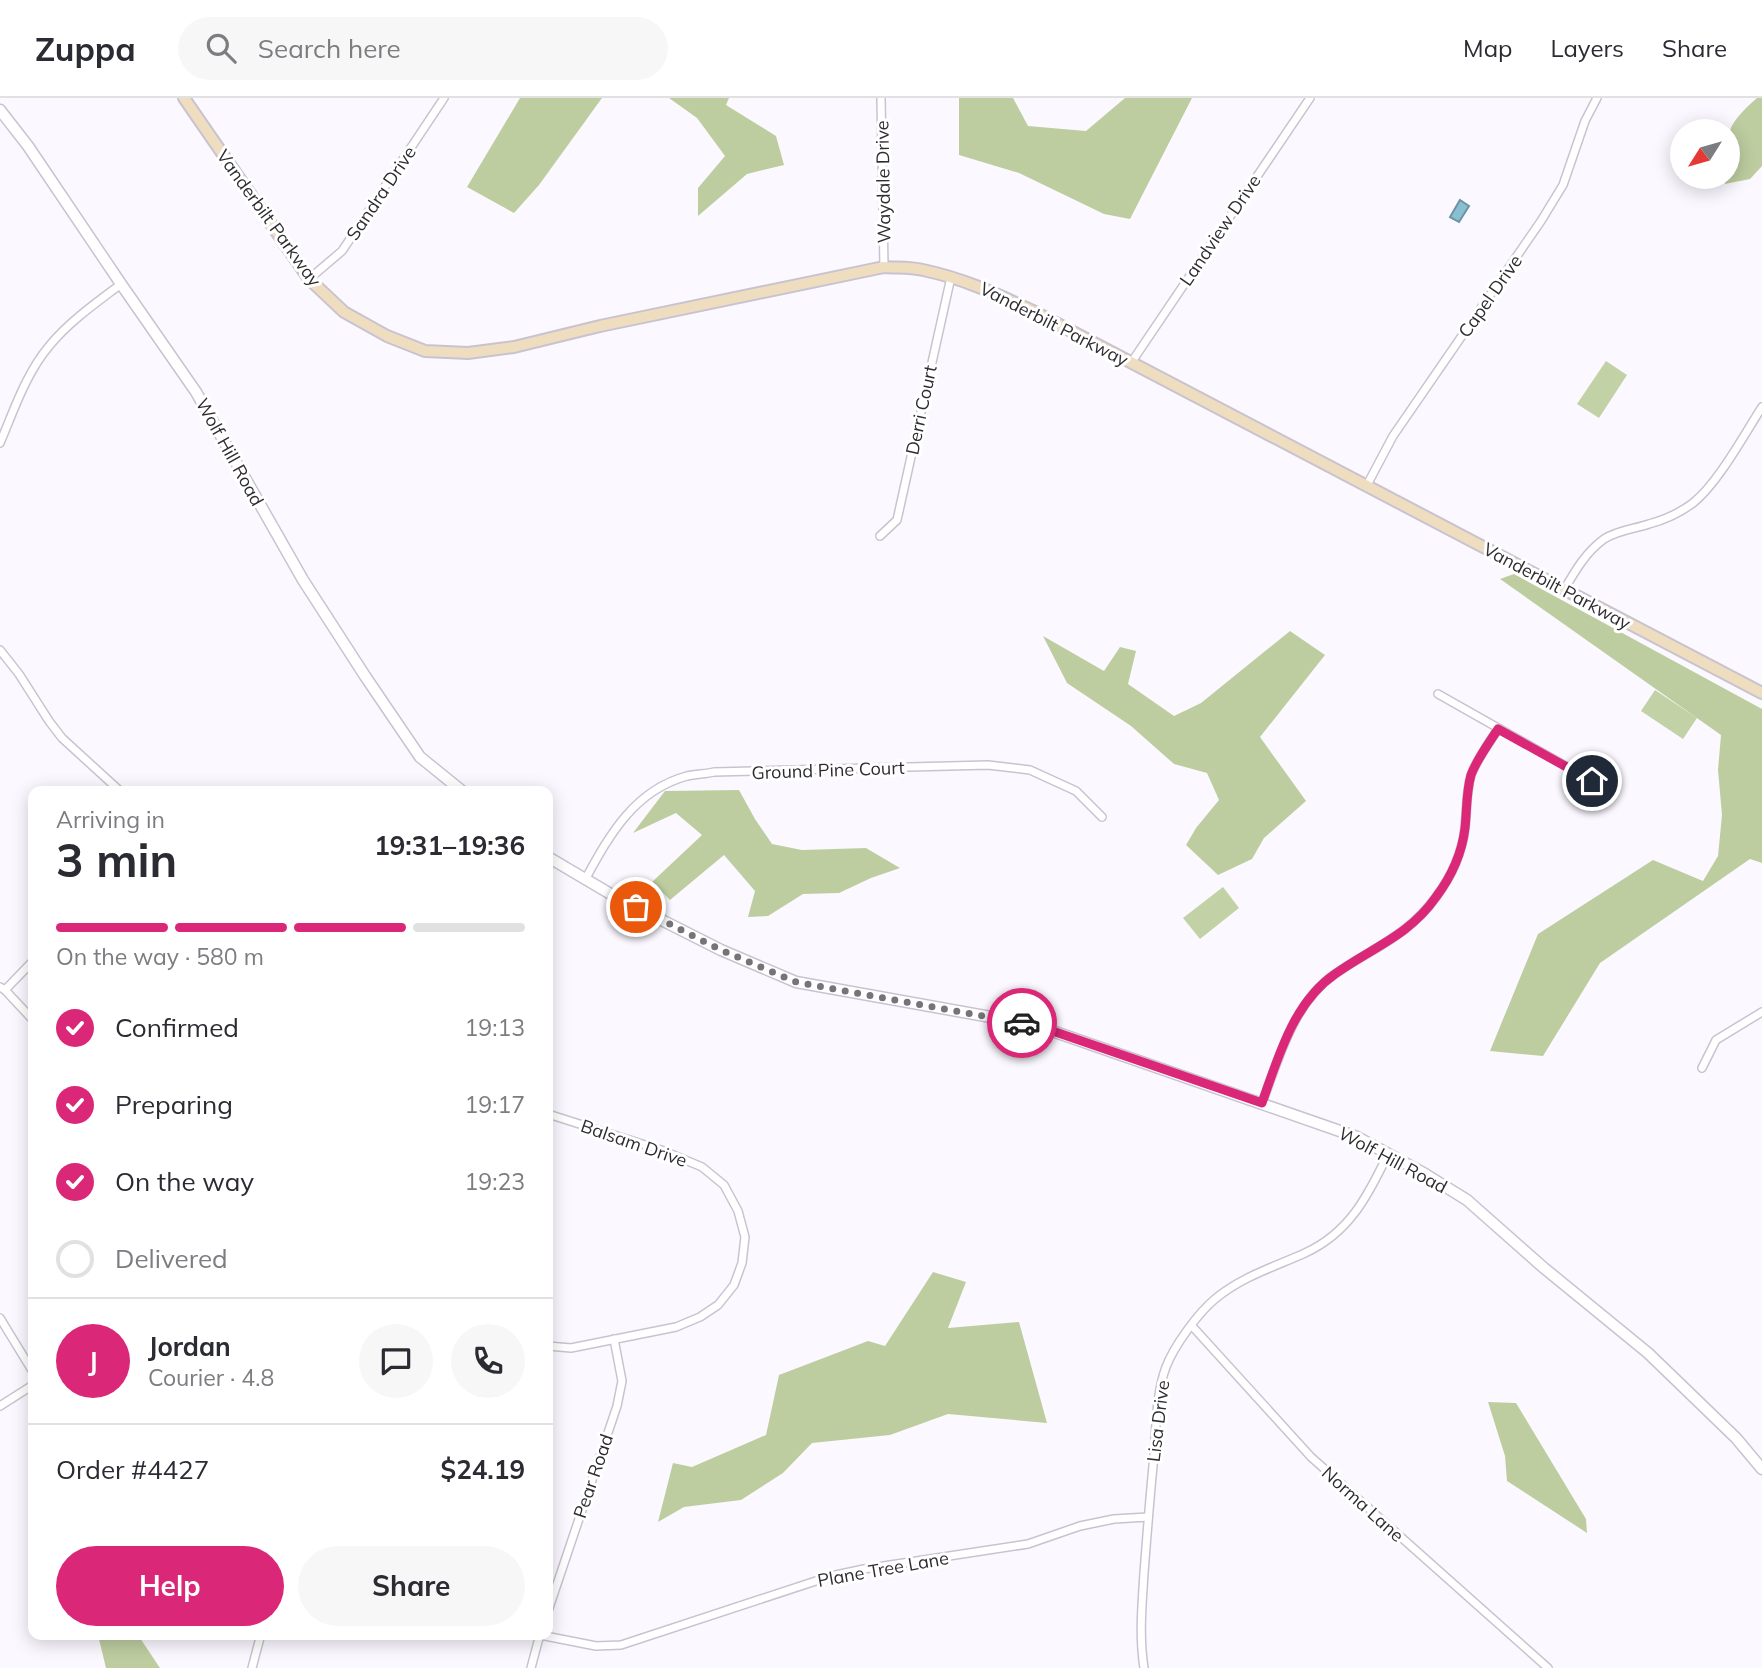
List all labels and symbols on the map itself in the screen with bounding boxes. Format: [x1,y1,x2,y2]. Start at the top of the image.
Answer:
north arrow [1670,119,1740,189]
street label: Waydale Drive [870,120,896,244]
street label: Sandra Drive [341,141,421,245]
street label: Vanderbilt Parkway [212,145,327,291]
street label: Landview Drive [1174,170,1266,290]
street label: Capel Drive [1453,250,1527,342]
street label: Vanderbilt Parkway [976,277,1133,372]
street label: Derri Court [900,363,942,457]
street label: Wolf Hill Road [191,394,269,510]
street label: Vanderbilt Parkway [1479,537,1635,635]
pin [1562,751,1622,811]
street label: Ground Pine Court [751,756,905,784]
pin [606,877,666,937]
courier [987,988,1057,1058]
street label: Balsam Drive [578,1114,690,1172]
street label: Wolf Hill Road [1335,1122,1451,1198]
street label: Lisa Drive [1142,1379,1174,1463]
street label: Pear Road [568,1431,618,1521]
street label: Norma Lane [1317,1461,1409,1547]
street label: Plane Tree Lane [816,1546,950,1592]

